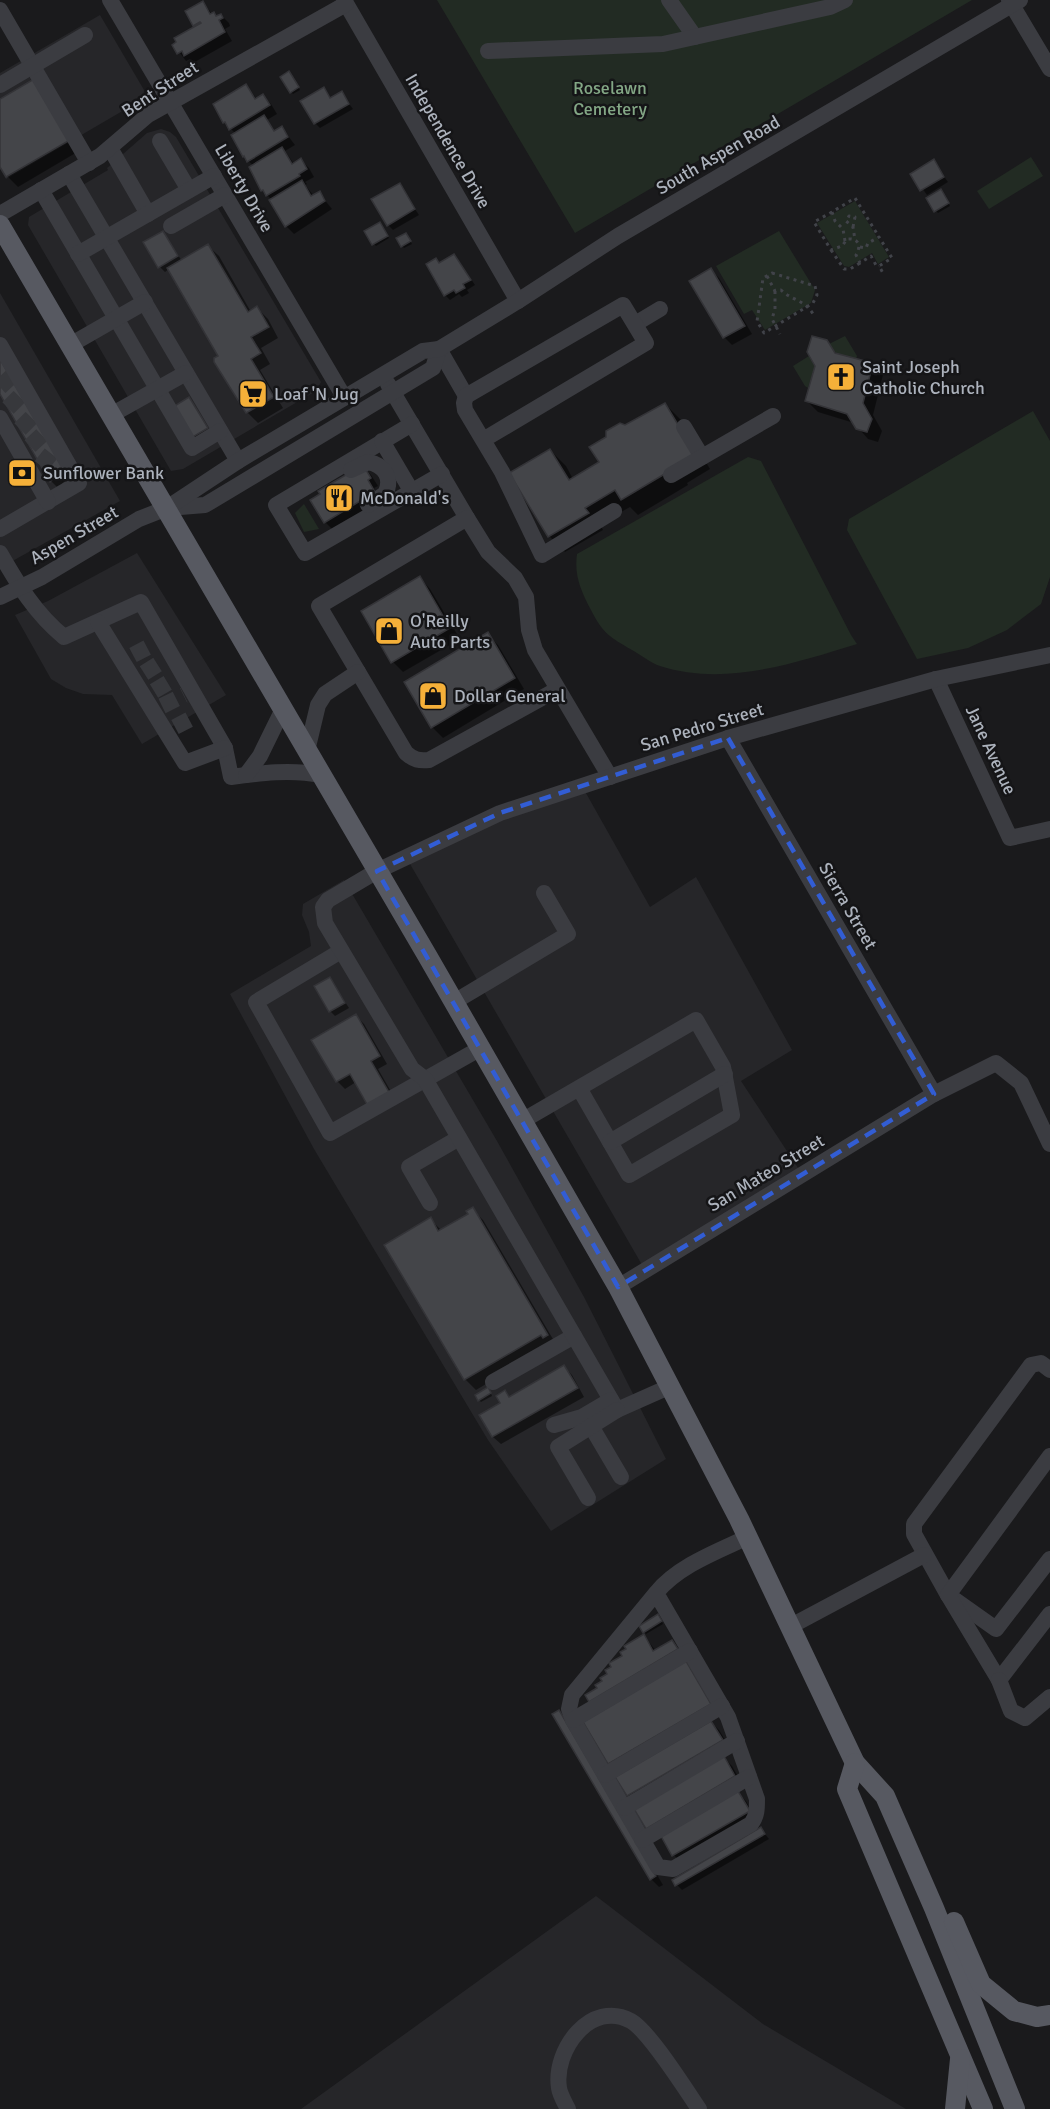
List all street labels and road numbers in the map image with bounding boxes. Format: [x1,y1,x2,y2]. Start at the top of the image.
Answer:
street label: Bent Street [118,56,202,122]
street label: Independence Drive [400,70,496,212]
street label: South Aspen Road [652,111,784,199]
street label: Liberty Drive [210,140,278,236]
street label: Aspen Street [26,501,122,569]
street label: San Pedro Street [638,698,766,756]
street label: Jane Avenue [961,702,1021,798]
street label: Sierra Street [814,858,882,954]
street label: San Mateo Street [704,1130,828,1216]

